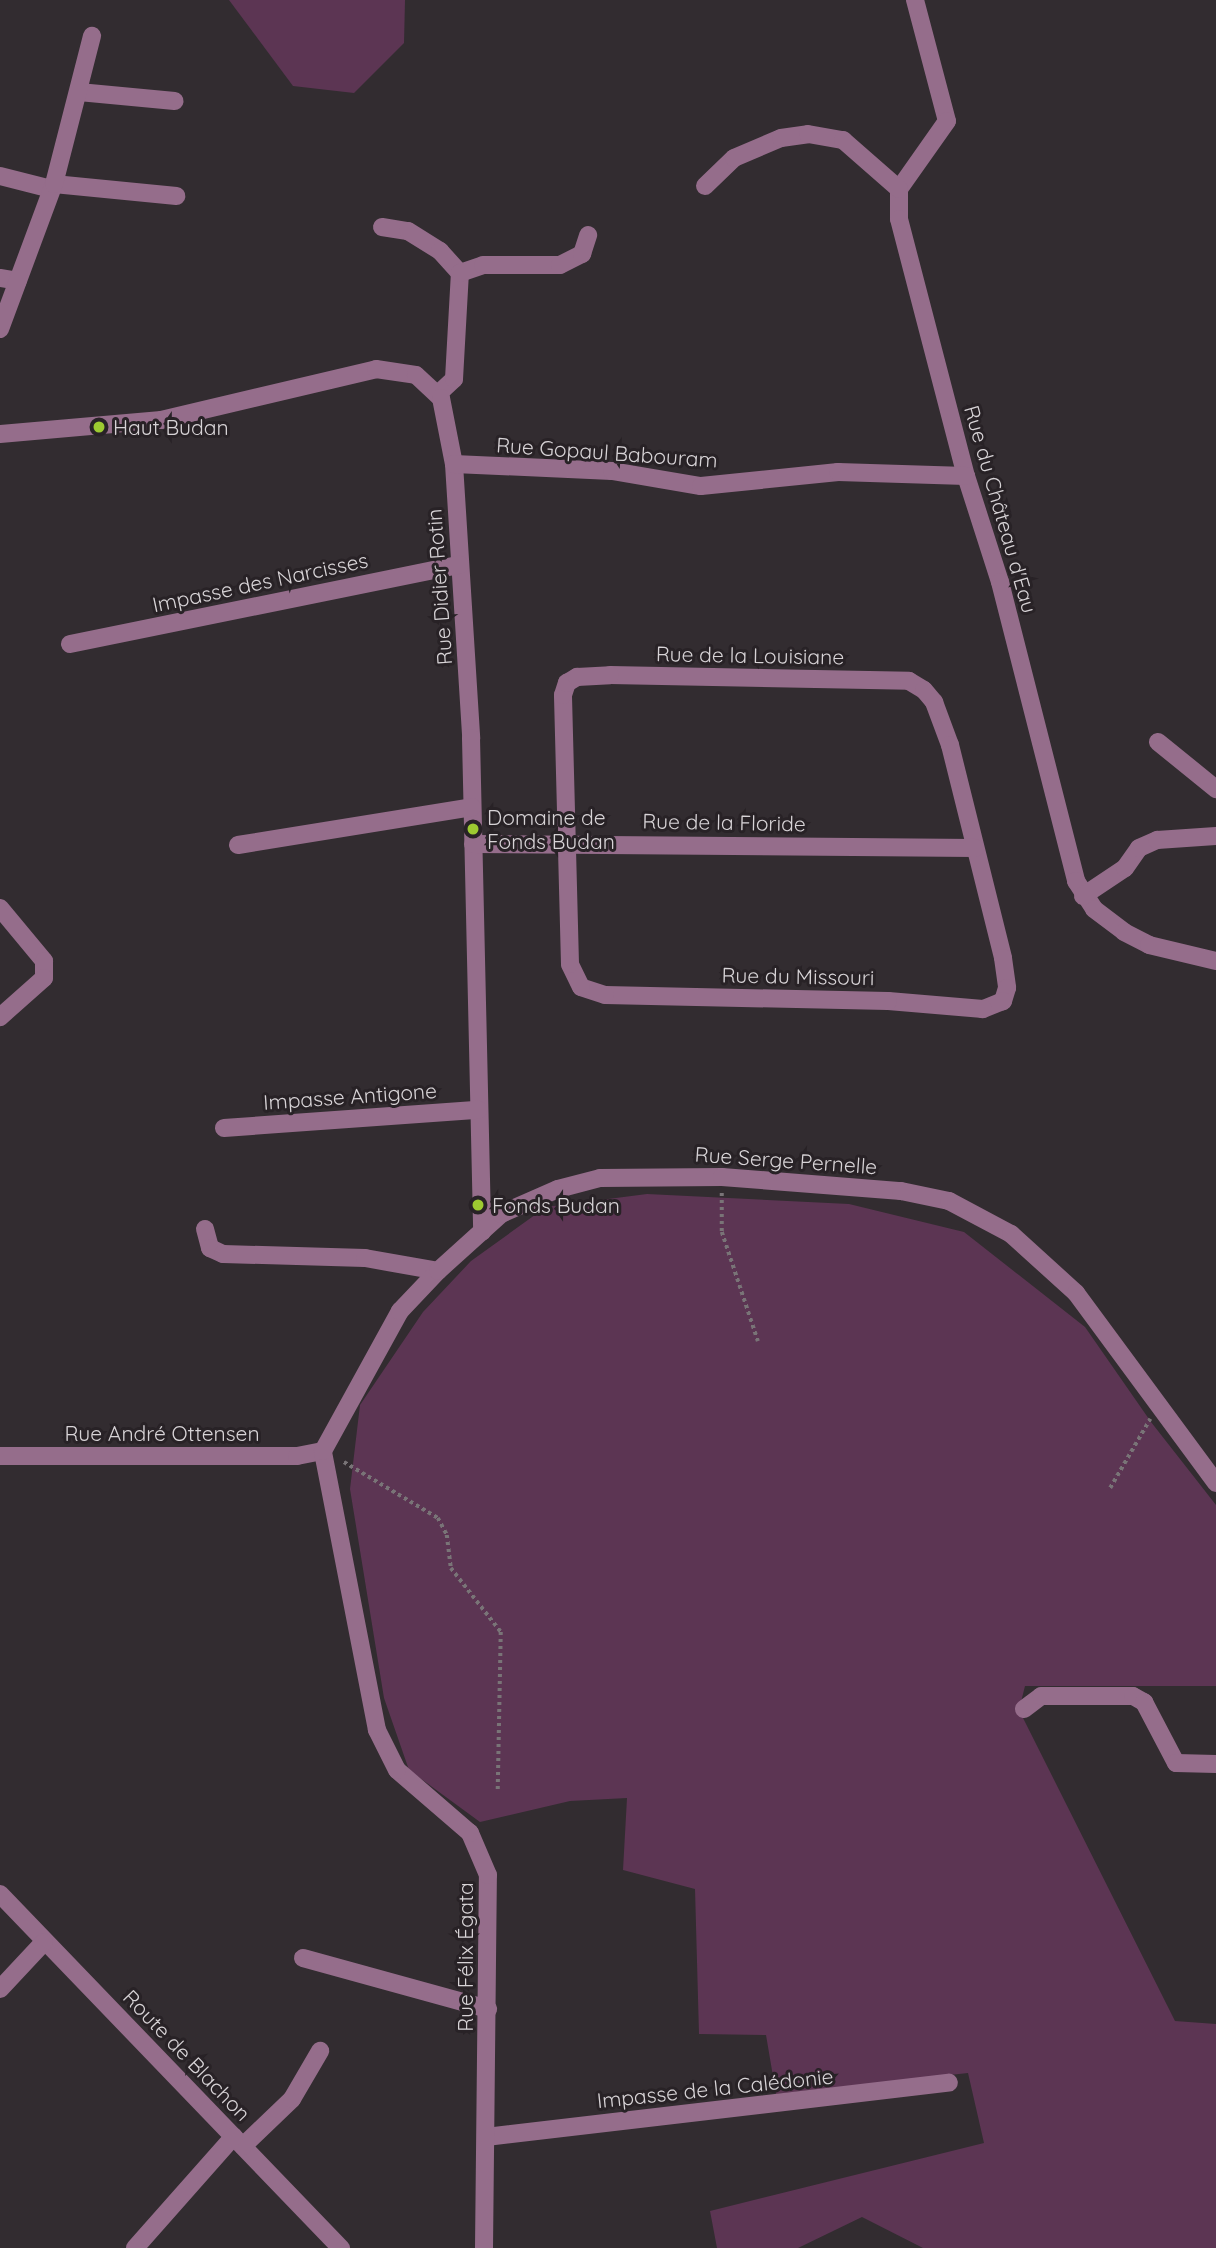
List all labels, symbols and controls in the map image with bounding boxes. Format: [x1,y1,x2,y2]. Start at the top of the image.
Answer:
street label: Rue du Château d'Eau [959,402,1043,616]
place label: Haut Budan [113,414,229,440]
marker: Haut Budan [91,419,107,435]
street label: Rue Gopaul Babouram [495,432,719,472]
street label: Rue Didier Rotin [421,508,457,666]
street label: Impasse des Narcisses [150,547,370,617]
street label: Rue de la Louisiane [656,641,844,669]
place label: Domaine de Fonds Budan [487,804,615,854]
street label: Rue de la Floride [642,808,806,836]
marker: Domaine de Fonds Budan [465,821,481,837]
street label: Rue du Missouri [721,962,875,990]
street label: Impasse Antigone [262,1077,438,1115]
street label: Rue Serge Pernelle [694,1141,878,1179]
place label: Fonds Budan [492,1192,620,1218]
marker: Fonds Budan [470,1197,486,1213]
street label: Rue André Ottensen [64,1420,260,1446]
street label: Rue Félix Égata [452,1882,478,2032]
street label: Route de Blachon [118,1984,256,2126]
street label: Impasse de la Calédonie [596,2063,834,2113]

